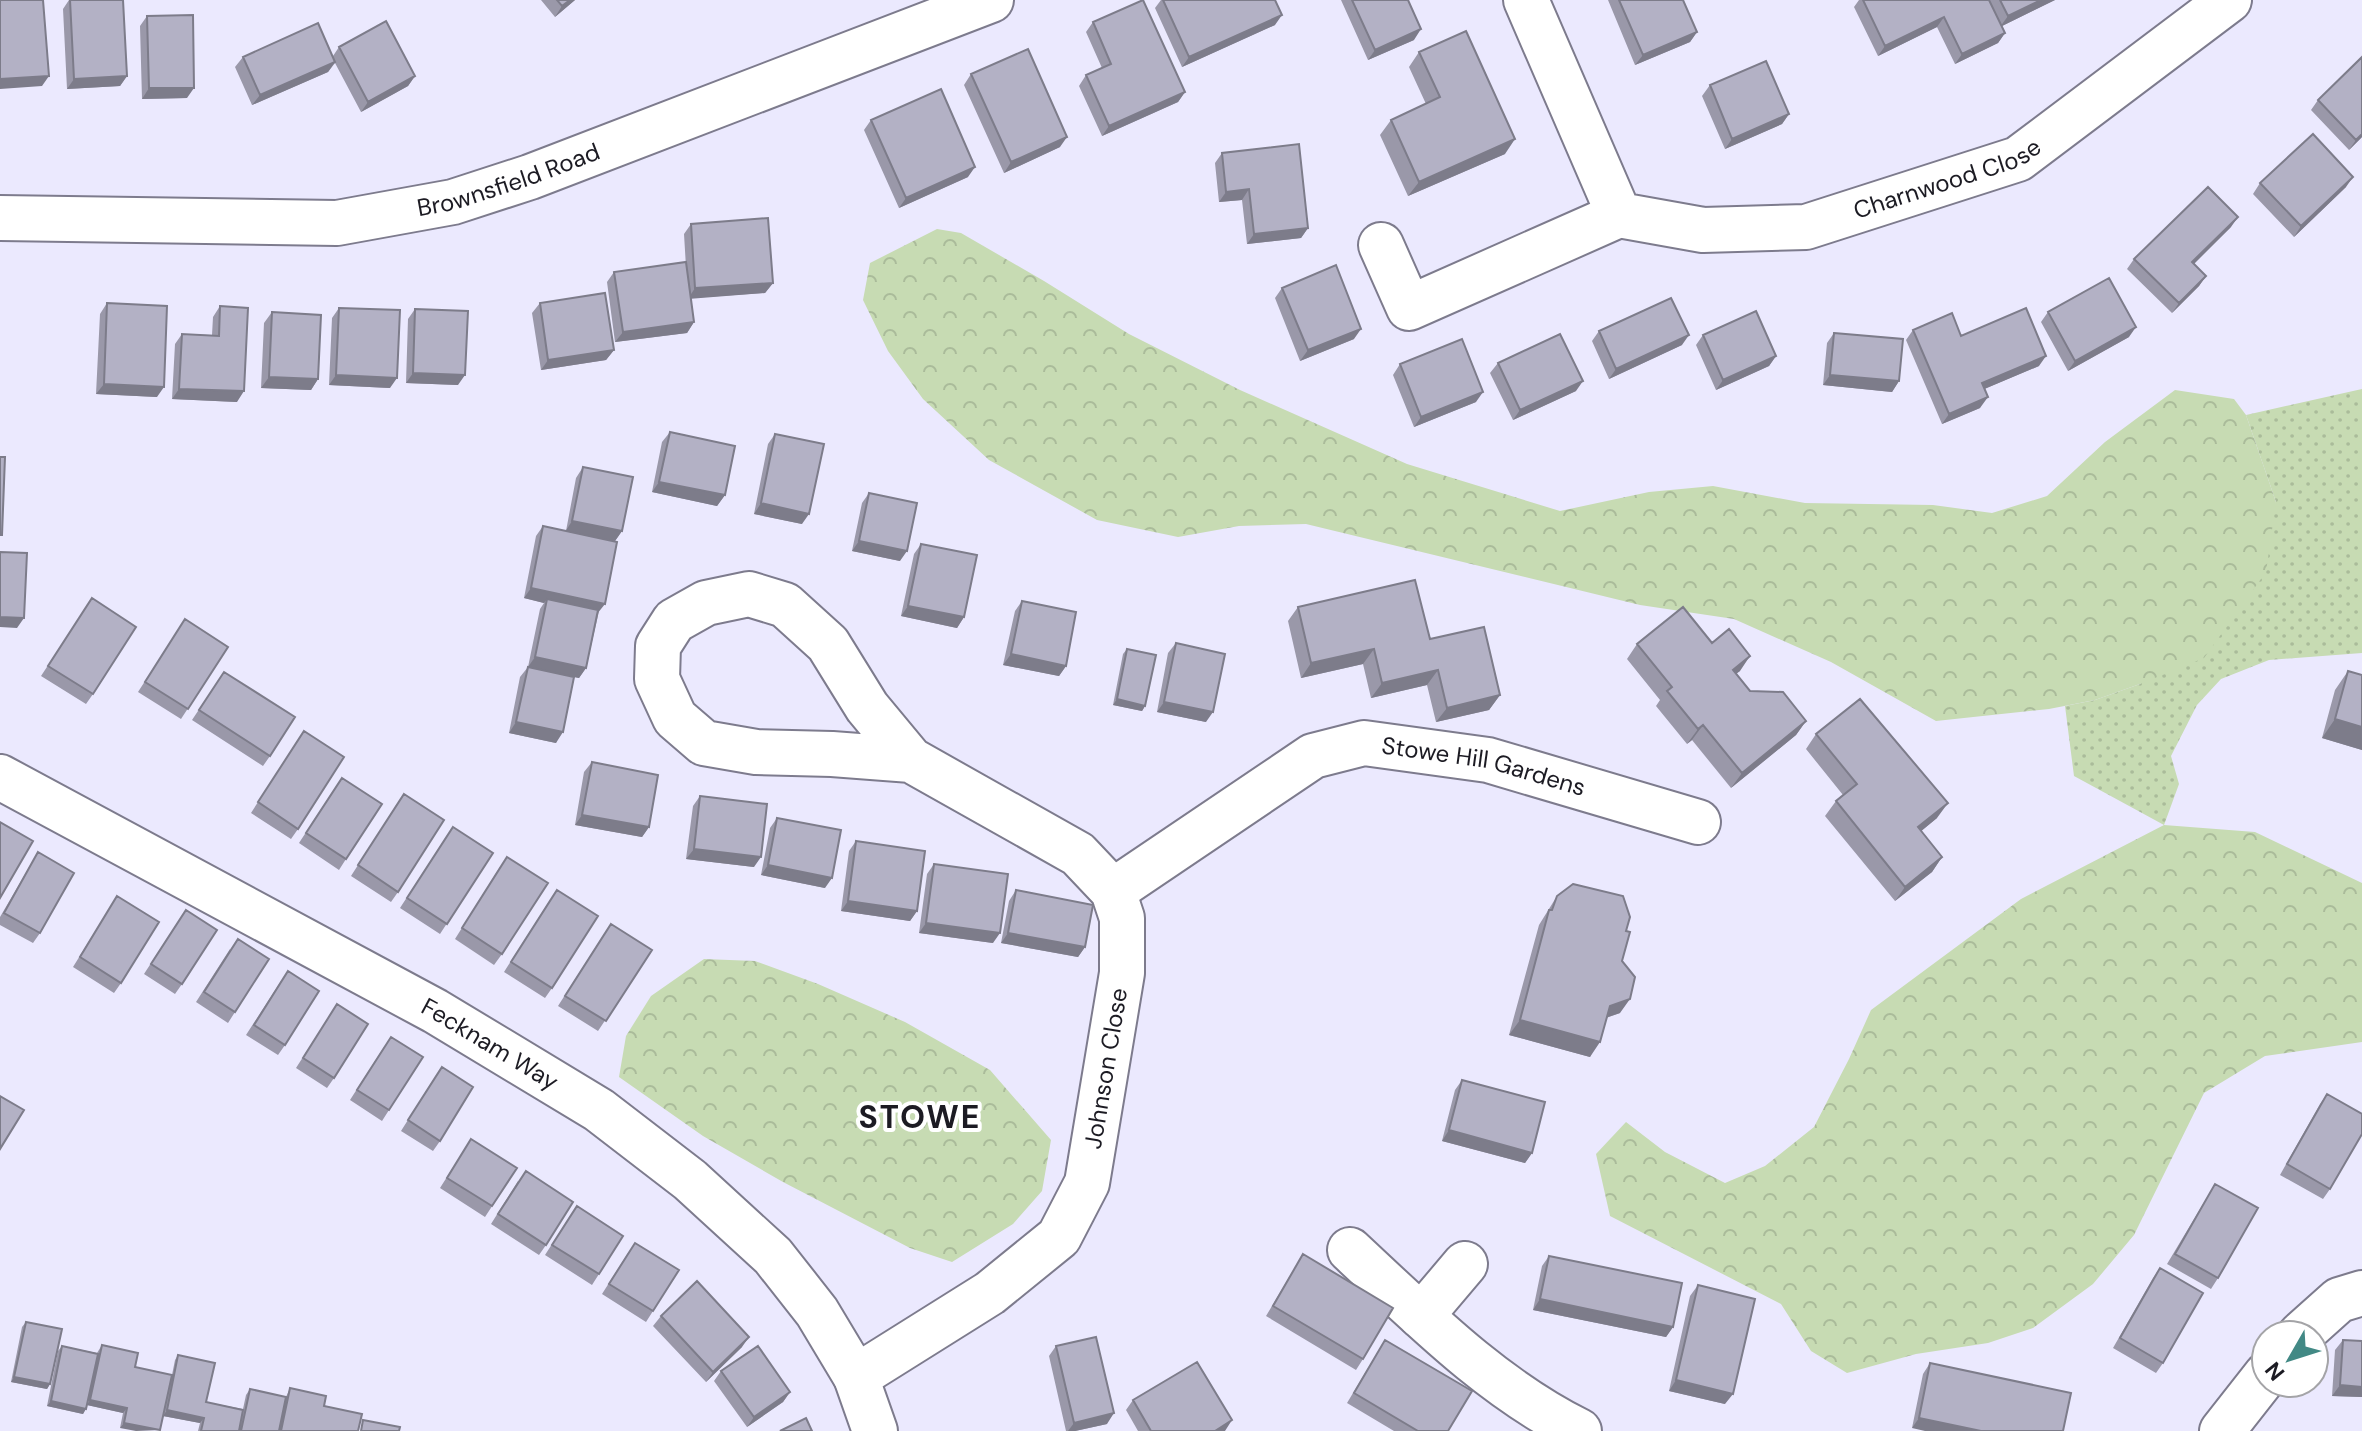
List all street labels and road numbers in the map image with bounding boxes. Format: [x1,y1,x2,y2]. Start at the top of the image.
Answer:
street label: Charnwood Close [1850,131,2047,226]
street label: Brownsfield Road [414,136,604,223]
street label: Stowe Hill Gardens [1380,730,1589,803]
street label: Johnson Close [1077,985,1134,1151]
street label: Fecknam Way [416,991,564,1097]

